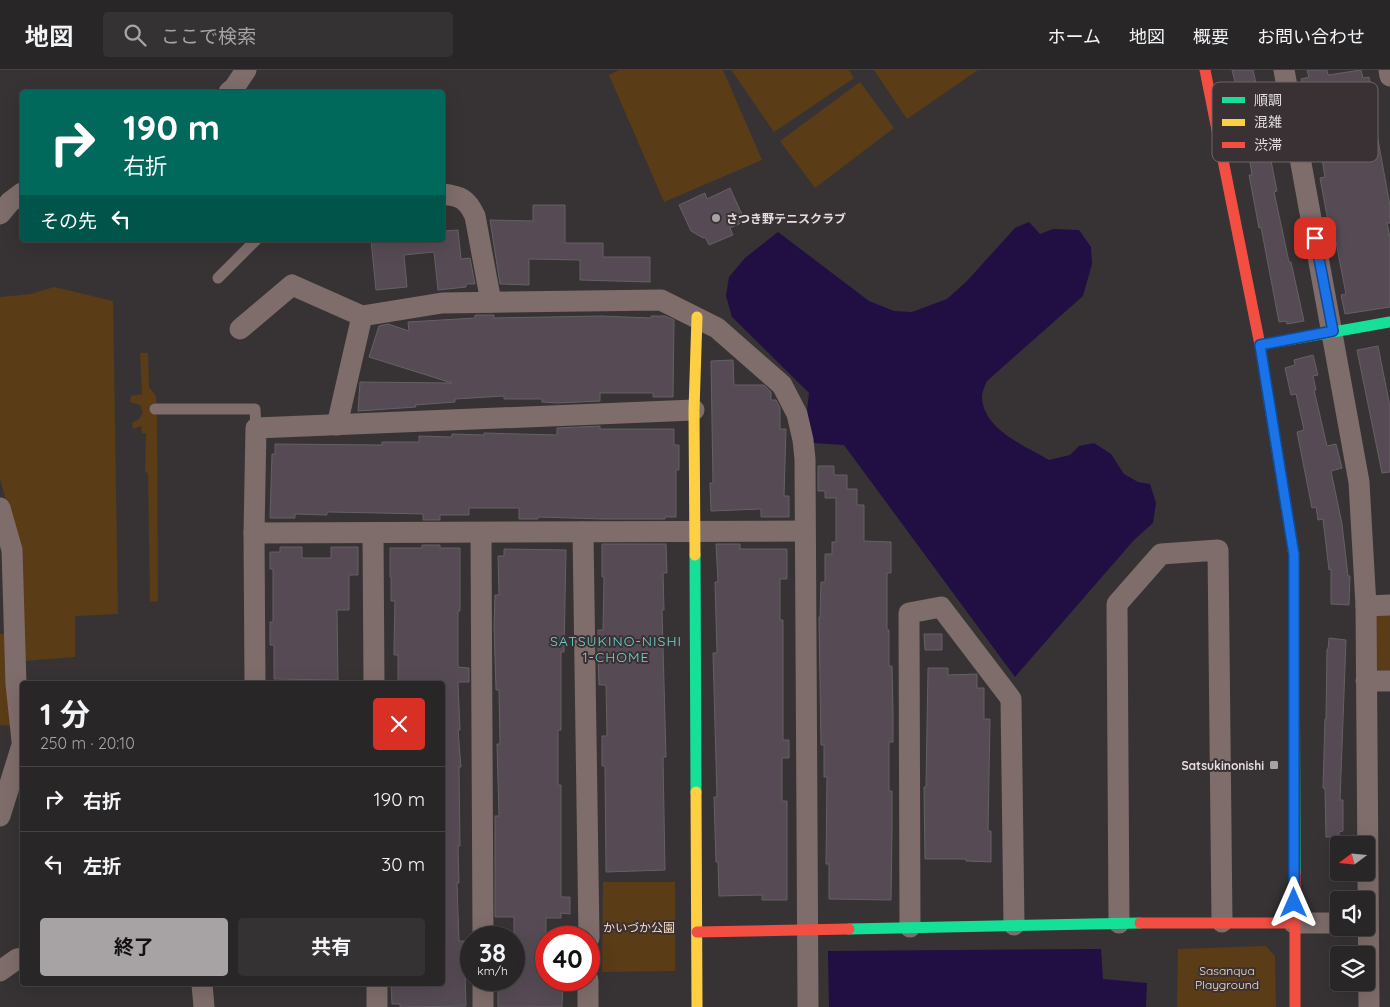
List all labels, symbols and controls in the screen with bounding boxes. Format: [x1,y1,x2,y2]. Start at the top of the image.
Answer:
search box [103,12,453,57]
text: 地図 [25,21,73,51]
icon: search [121,21,149,49]
text: ここで検索 [161,24,256,48]
text: ホーム [1048,25,1101,48]
text: 地図 [1129,25,1165,48]
text: 概要 [1193,25,1229,48]
text: お問い合わせ [1257,25,1365,48]
legend [1212,82,1378,162]
text: 順調 [1254,91,1282,109]
text: 190 m [123,105,220,149]
icon: right [40,110,105,175]
text: 混雑 [1254,113,1282,131]
text: 渋滞 [1254,136,1282,154]
text: 右折 [123,152,167,180]
icon: left [107,205,135,233]
text: その先 [40,209,97,233]
place label: さつき野テニスクラブ [726,211,846,226]
marker: さつき野テニスクラブ [710,212,722,224]
pin [1294,217,1336,259]
icon: arrive [1301,224,1329,252]
district label: SATSUKINO-NISHI 1-CHOME [550,632,682,666]
text: 1 分 [40,695,90,733]
button: close [373,698,425,750]
text: 250 m · 20:10 [40,733,135,753]
place label: Satsukinonishi [1181,758,1264,773]
marker: Satsukinonishi [1268,759,1280,771]
icon: right [40,785,68,813]
text: 190 m [374,787,425,811]
text: 右折 [83,789,121,813]
north arrow [1330,836,1375,881]
map controls [1330,836,1375,991]
icon: left [40,850,68,878]
text: 30 m [381,852,425,876]
text: 左折 [83,854,121,878]
position arrow [1267,876,1319,928]
button: sound [1330,891,1375,936]
button: 終了 [40,918,228,976]
button: 共有 [238,918,425,976]
park label: かいづか公園 [603,920,675,935]
speed limit sign: 40 [535,926,600,991]
text: 38 [479,937,506,968]
button: layers [1330,946,1375,991]
text: km/h [477,963,508,978]
park label: Sasanqua Playground [1195,963,1259,992]

